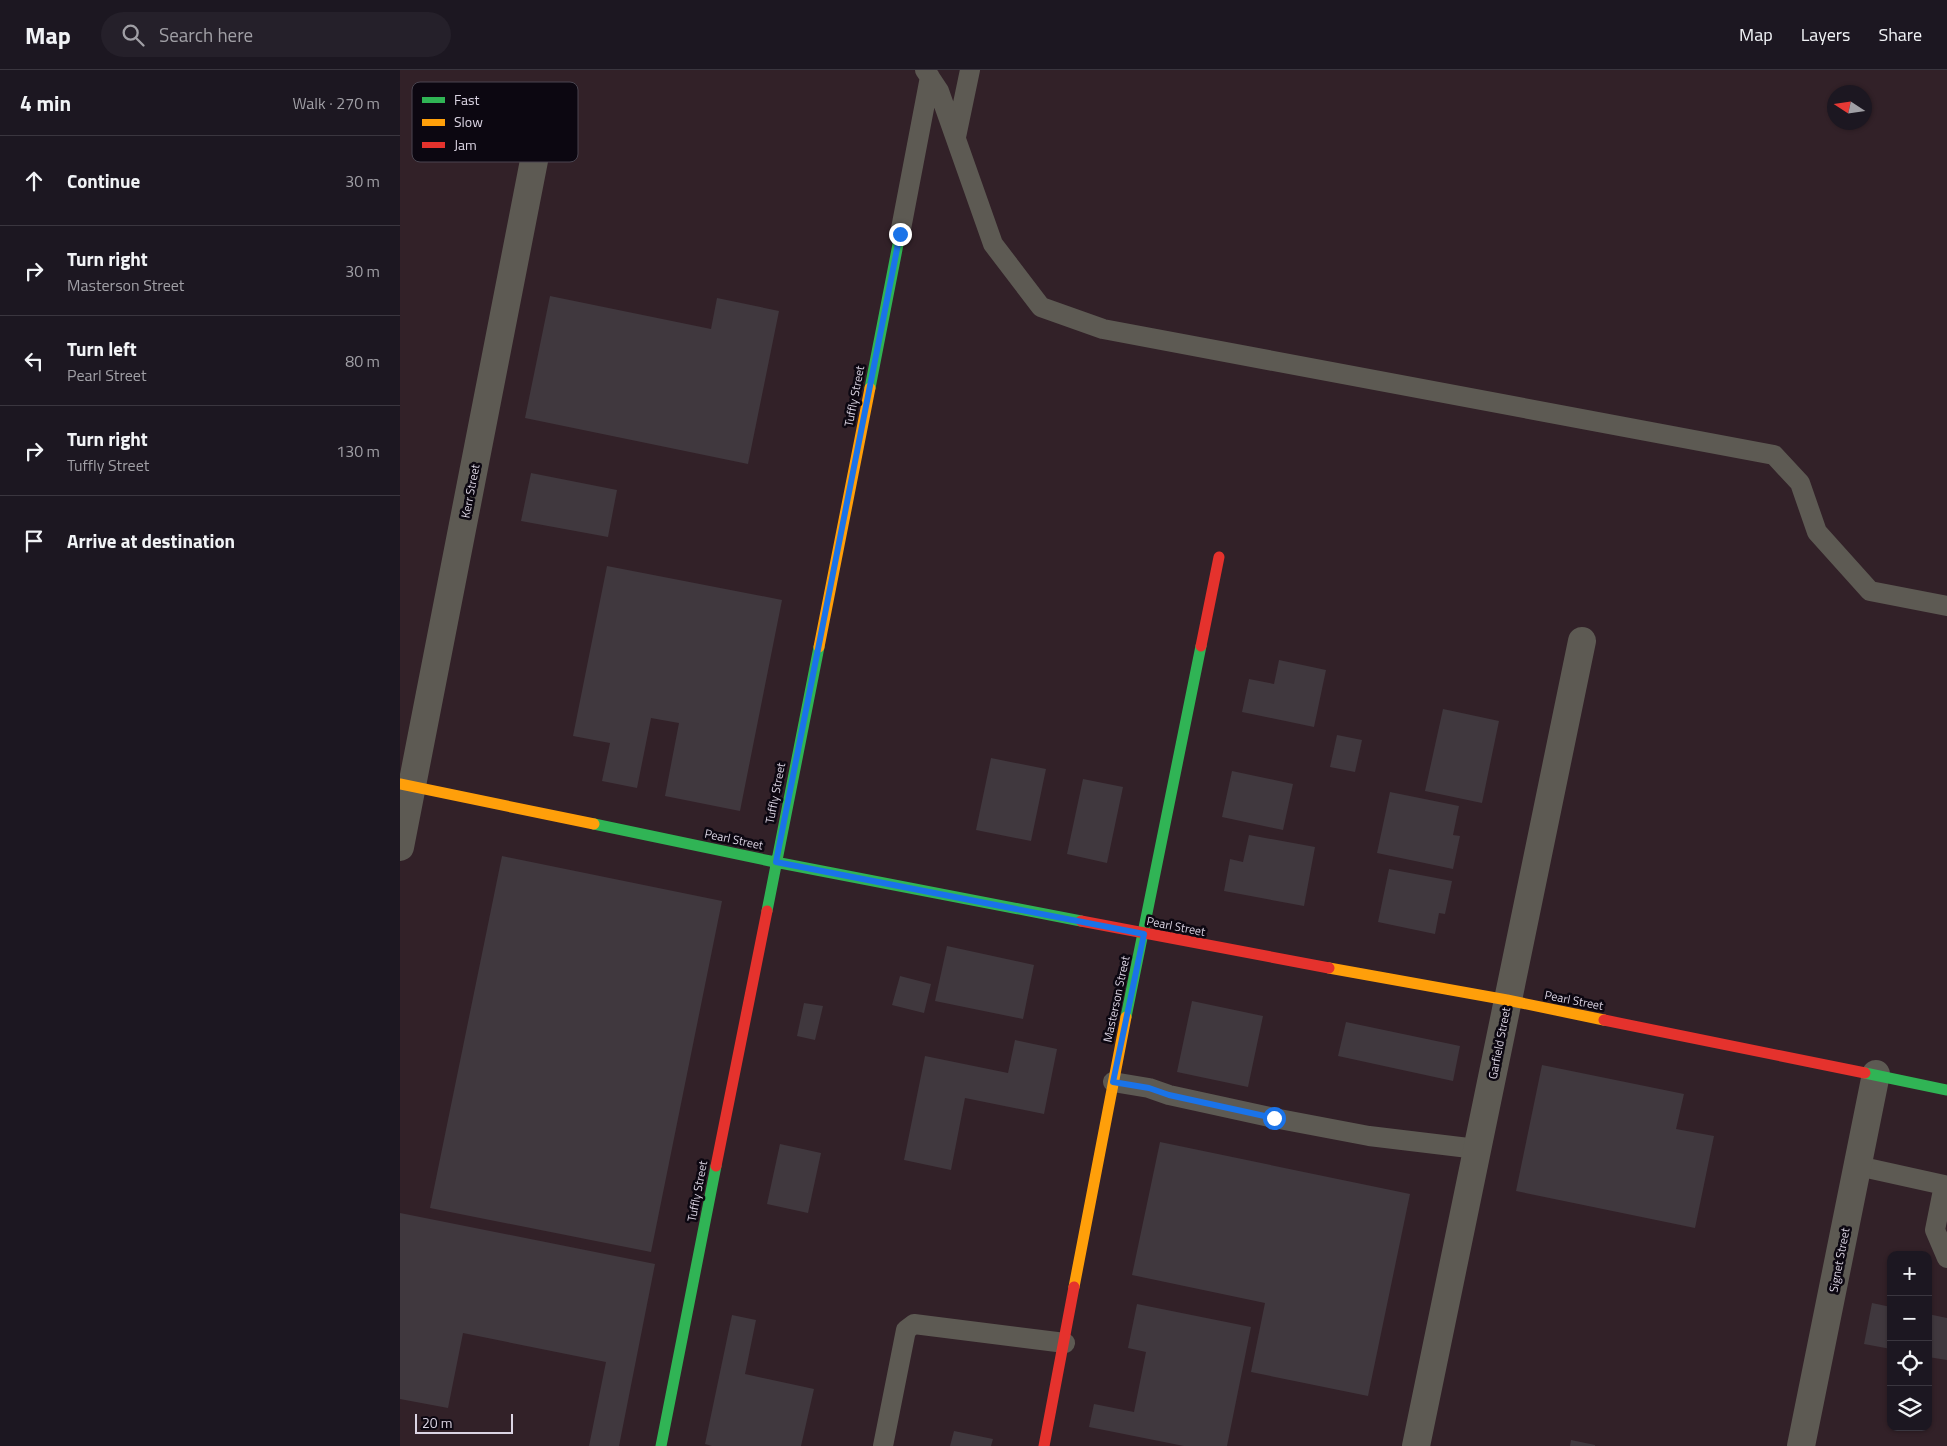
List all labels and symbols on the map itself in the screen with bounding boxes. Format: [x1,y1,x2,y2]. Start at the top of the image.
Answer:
legend [412,82,578,162]
north arrow [1827,85,1872,130]
text: Fast [454,89,479,110]
text: Slow [454,111,483,132]
text: Jam [454,134,477,155]
route end [889,223,912,246]
street label: Tuffly Street [839,363,869,428]
street label: Kerr Street [455,462,485,520]
street label: Tuffly Street [760,760,790,825]
street label: Pearl Street [703,824,766,855]
street label: Pearl Street [1145,911,1208,941]
street label: Masterson Street [1098,953,1135,1044]
street label: Pearl Street [1543,985,1606,1015]
street label: Garfield Street [1483,1005,1515,1081]
route start [1263,1107,1286,1130]
street label: Tuffly Street [682,1158,712,1223]
street label: Signet Street [1823,1225,1855,1294]
scale bar [415,1411,512,1434]

